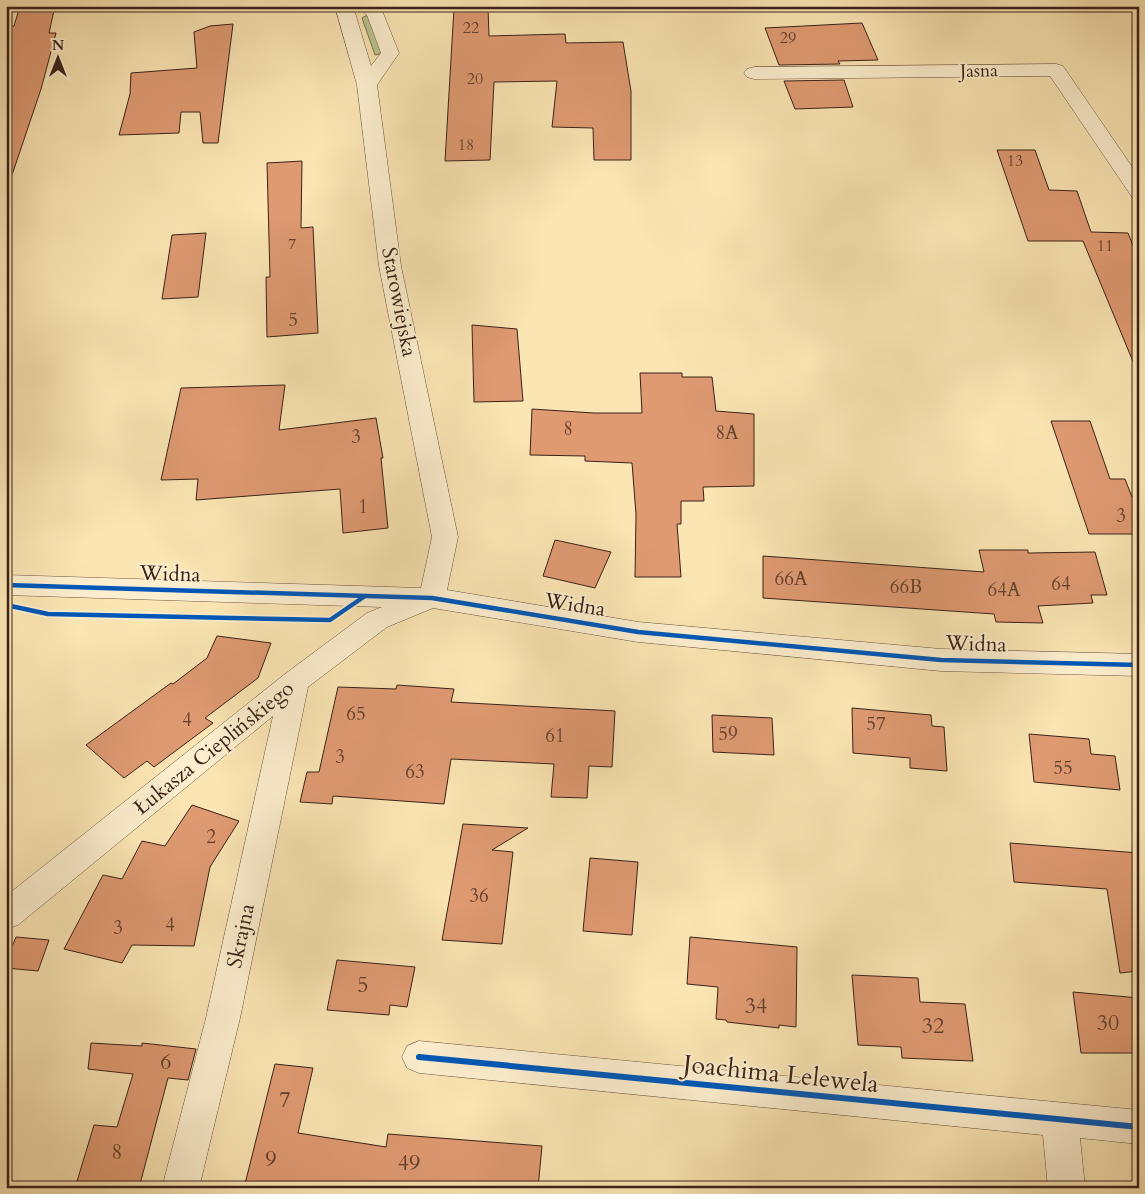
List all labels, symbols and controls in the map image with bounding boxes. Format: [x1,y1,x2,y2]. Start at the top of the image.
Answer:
house number: 22 [463,17,479,39]
house number: 29 [780,27,796,49]
north arrow [32,32,82,82]
text: N [52,36,64,55]
street label: Jasna [957,58,998,84]
house number: 20 [467,68,483,90]
house number: 18 [458,134,474,156]
house number: 13 [1007,150,1023,172]
house number: 7 [288,233,296,255]
house number: 11 [1097,235,1113,257]
street label: Starowiejska [374,245,424,359]
house number: 5 [288,307,298,333]
house number: 8 [563,416,573,442]
house number: 8A [715,420,739,446]
house number: 3 [351,424,361,450]
house number: 1 [358,494,368,520]
house number: 3 [1116,503,1126,529]
street label: Widna [138,558,201,590]
house number: 66A [775,566,808,592]
house number: 64 [1051,571,1071,597]
house number: 66B [890,574,922,600]
house number: 64A [988,577,1021,603]
street label: Widna [541,586,608,624]
street label: Widna [944,628,1007,660]
street label: Łukasza Cieplińskiego [128,674,300,822]
house number: 65 [346,701,366,727]
house number: 4 [182,707,192,733]
house number: 57 [866,711,886,737]
house number: 59 [718,721,738,747]
house number: 61 [545,723,565,749]
house number: 3 [335,744,345,770]
house number: 55 [1053,755,1073,781]
house number: 63 [405,759,425,785]
house number: 2 [206,824,216,850]
house number: 36 [469,883,489,909]
street label: Skrajna [220,901,262,971]
house number: 4 [165,912,175,938]
house number: 3 [113,915,123,941]
house number: 5 [357,970,369,1000]
house number: 34 [745,991,767,1021]
house number: 30 [1097,1008,1119,1038]
house number: 32 [922,1011,944,1041]
street label: Joachima Lelewela [678,1046,881,1101]
house number: 6 [160,1047,172,1077]
house number: 7 [279,1085,291,1115]
house number: 8 [111,1137,123,1167]
house number: 9 [265,1144,277,1174]
house number: 49 [398,1148,420,1178]

